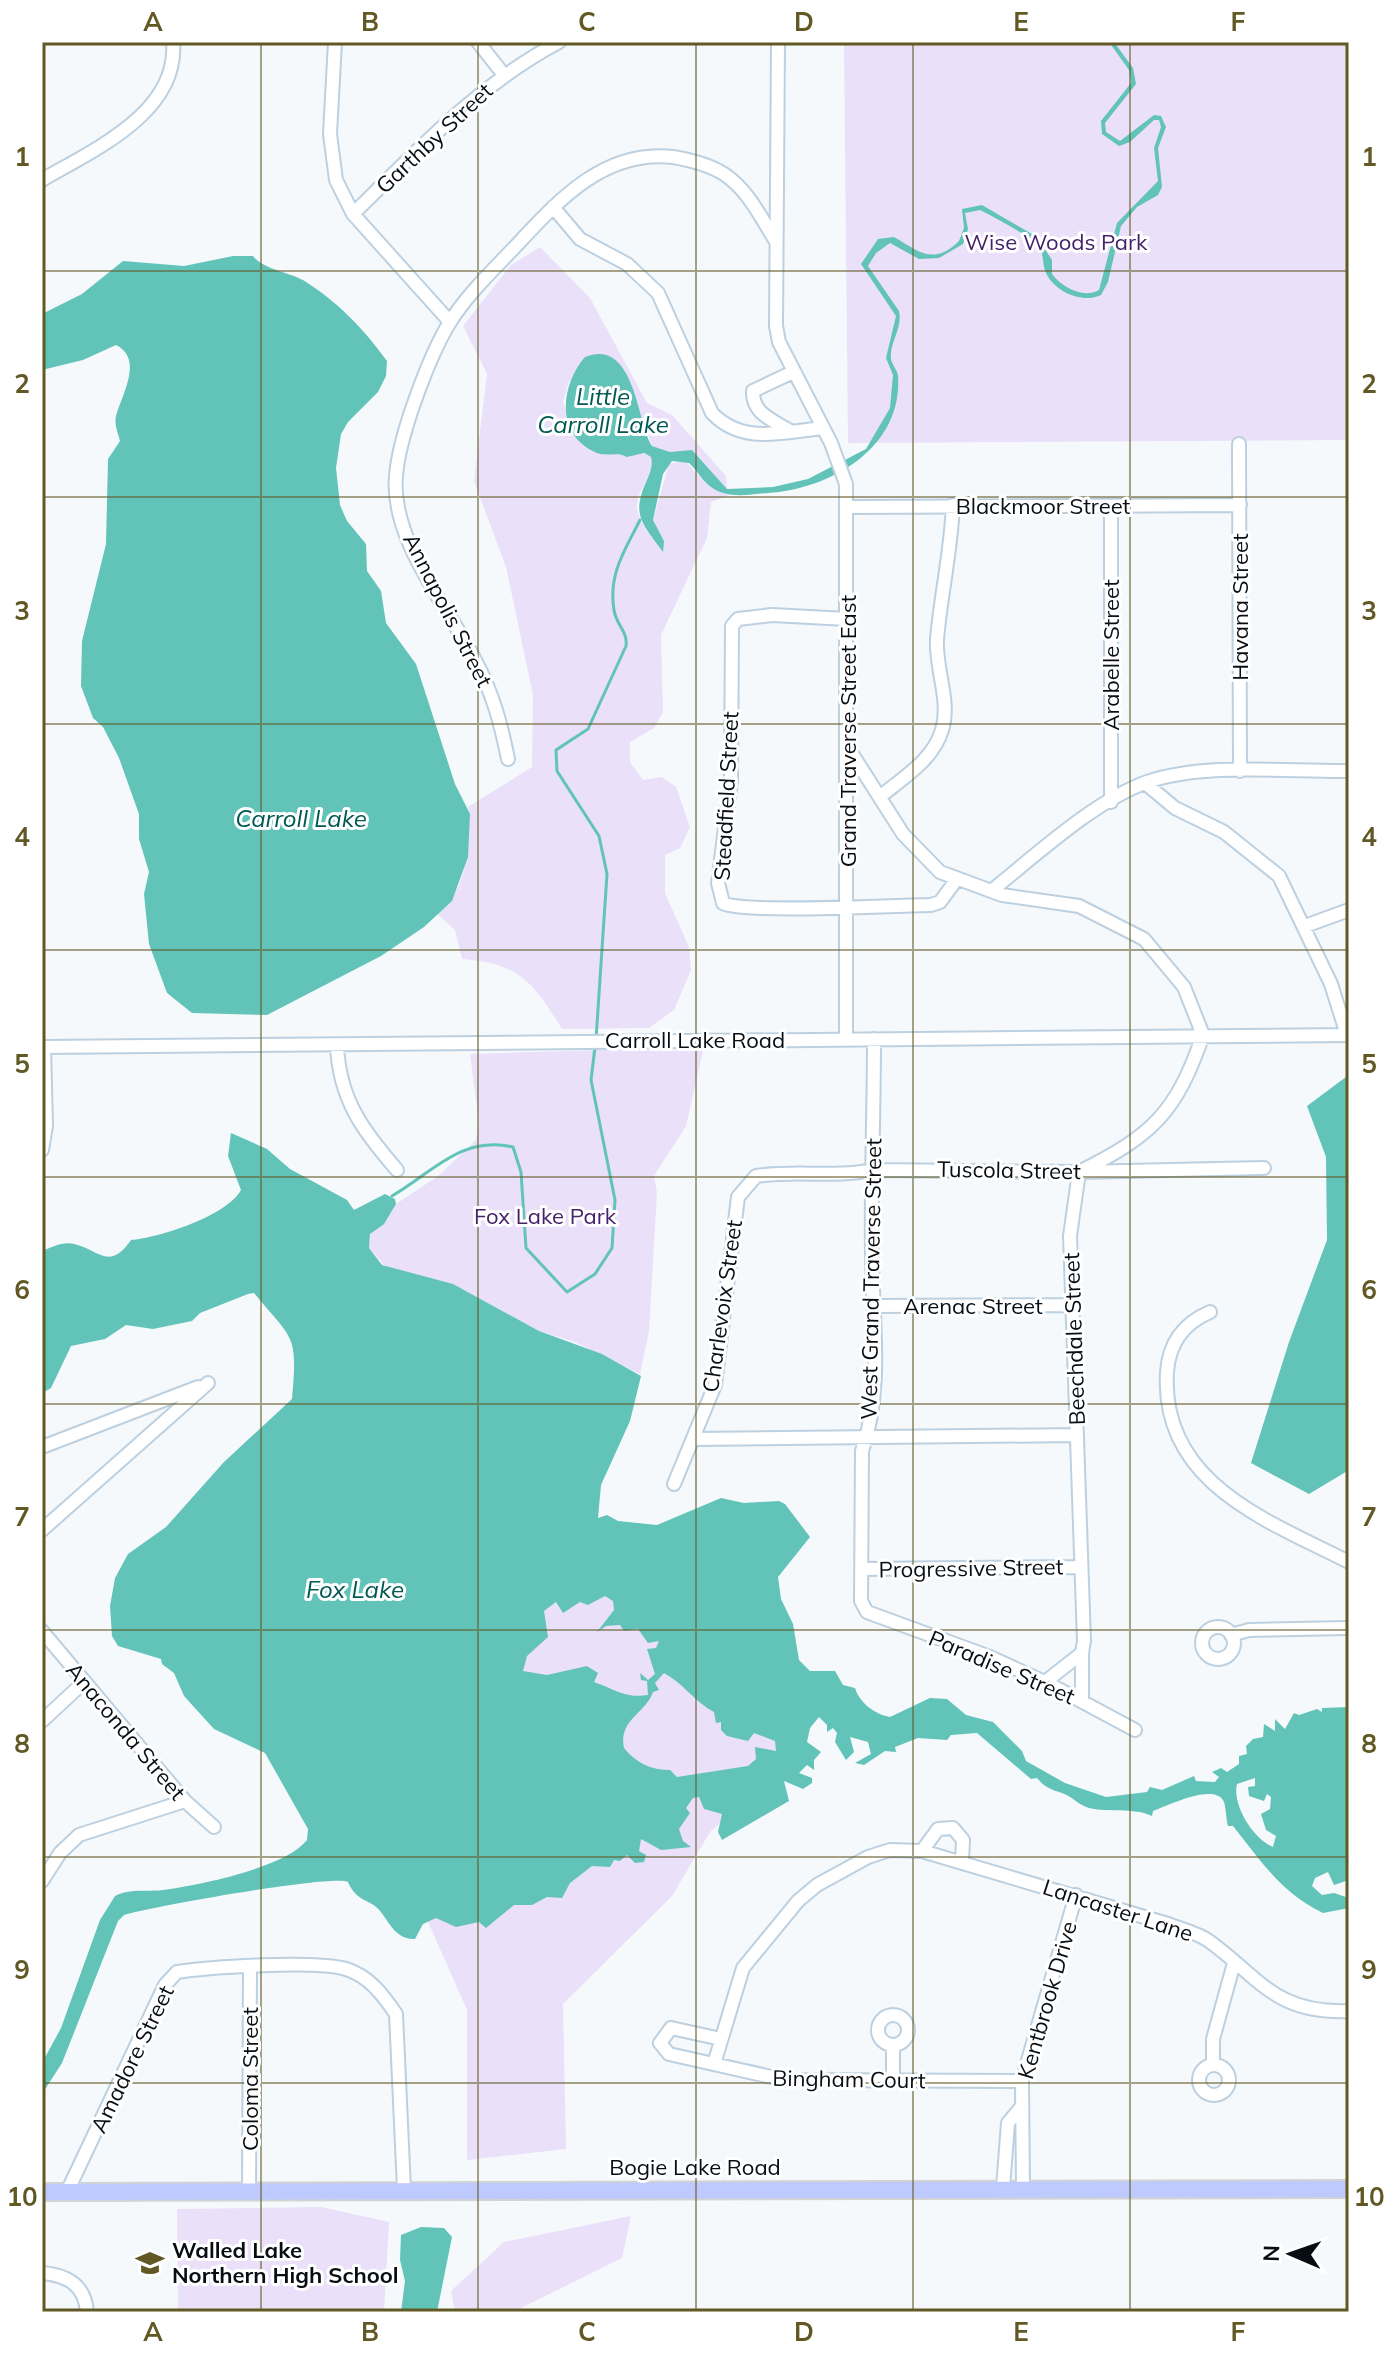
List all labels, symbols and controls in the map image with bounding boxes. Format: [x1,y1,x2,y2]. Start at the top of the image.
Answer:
text: A [143,5,163,38]
text: B [361,5,379,38]
text: C [578,5,596,38]
text: D [794,5,814,38]
text: E [1013,5,1029,38]
text: F [1231,5,1246,38]
street label: Garthby Street [370,76,499,199]
text: 1 [14,140,30,173]
text: 1 [1361,140,1377,173]
park label: Wise Woods Park [965,228,1148,256]
text: 2 [14,367,30,400]
text: 2 [1361,367,1377,400]
water label: Little Carroll Lake [537,381,669,439]
street label: Blackmoor Street [956,492,1131,520]
street label: Annapolis Street [397,528,499,692]
street label: Havana Street [1226,533,1254,681]
street label: Arabelle Street [1097,579,1125,731]
text: 3 [14,594,30,627]
street label: Grand Traverse Street East [834,594,862,867]
text: 3 [1361,594,1377,627]
street label: Steadfield Street [708,710,744,881]
water label: Carroll Lake [235,803,367,833]
text: 4 [14,820,30,853]
text: 4 [1361,820,1377,853]
street label: Carroll Lake Road [605,1026,785,1054]
text: 5 [14,1047,30,1080]
text: 5 [1361,1047,1377,1080]
street label: West Grand Traverse Street [855,1138,887,1420]
street label: Tuscola Street [937,1155,1081,1185]
park label: Fox Lake Park [474,1202,617,1230]
street label: Charlevoix Street [696,1218,748,1394]
street label: Beechdale Street [1057,1252,1091,1426]
text: 6 [14,1273,30,1306]
text: 6 [1361,1273,1377,1306]
street label: Arenac Street [903,1292,1043,1320]
text: 7 [14,1500,30,1533]
text: 7 [1361,1500,1377,1533]
street label: Progressive Street [878,1552,1064,1584]
water label: Fox Lake [306,1574,404,1604]
street label: Paradise Street [925,1624,1080,1710]
street label: Anaconda Street [60,1656,192,1806]
text: 8 [14,1727,30,1760]
text: 8 [1361,1727,1377,1760]
street label: Lancaster Lane [1039,1873,1197,1947]
street label: Kentbrook Drive [1011,1918,1083,2082]
text: 9 [14,1953,30,1986]
text: 9 [1361,1953,1377,1986]
street label: Amadore Street [84,1980,180,2137]
street label: Coloma Street [236,2007,264,2151]
street label: Bingham Court [772,2064,926,2094]
street label: Bogie Lake Road [609,2153,781,2181]
text: 10 [6,2180,38,2213]
text: 10 [1353,2180,1385,2213]
north arrow [1251,2214,1331,2294]
place label: Walled Lake Northern High School [172,2236,399,2289]
text: N [1257,2245,1285,2262]
school or university icon: Walled Lake Northern High School [135,2248,165,2278]
text: A [143,2315,163,2348]
text: B [361,2315,379,2348]
text: C [578,2315,596,2348]
text: D [794,2315,814,2348]
text: E [1013,2315,1029,2348]
text: F [1231,2315,1246,2348]

